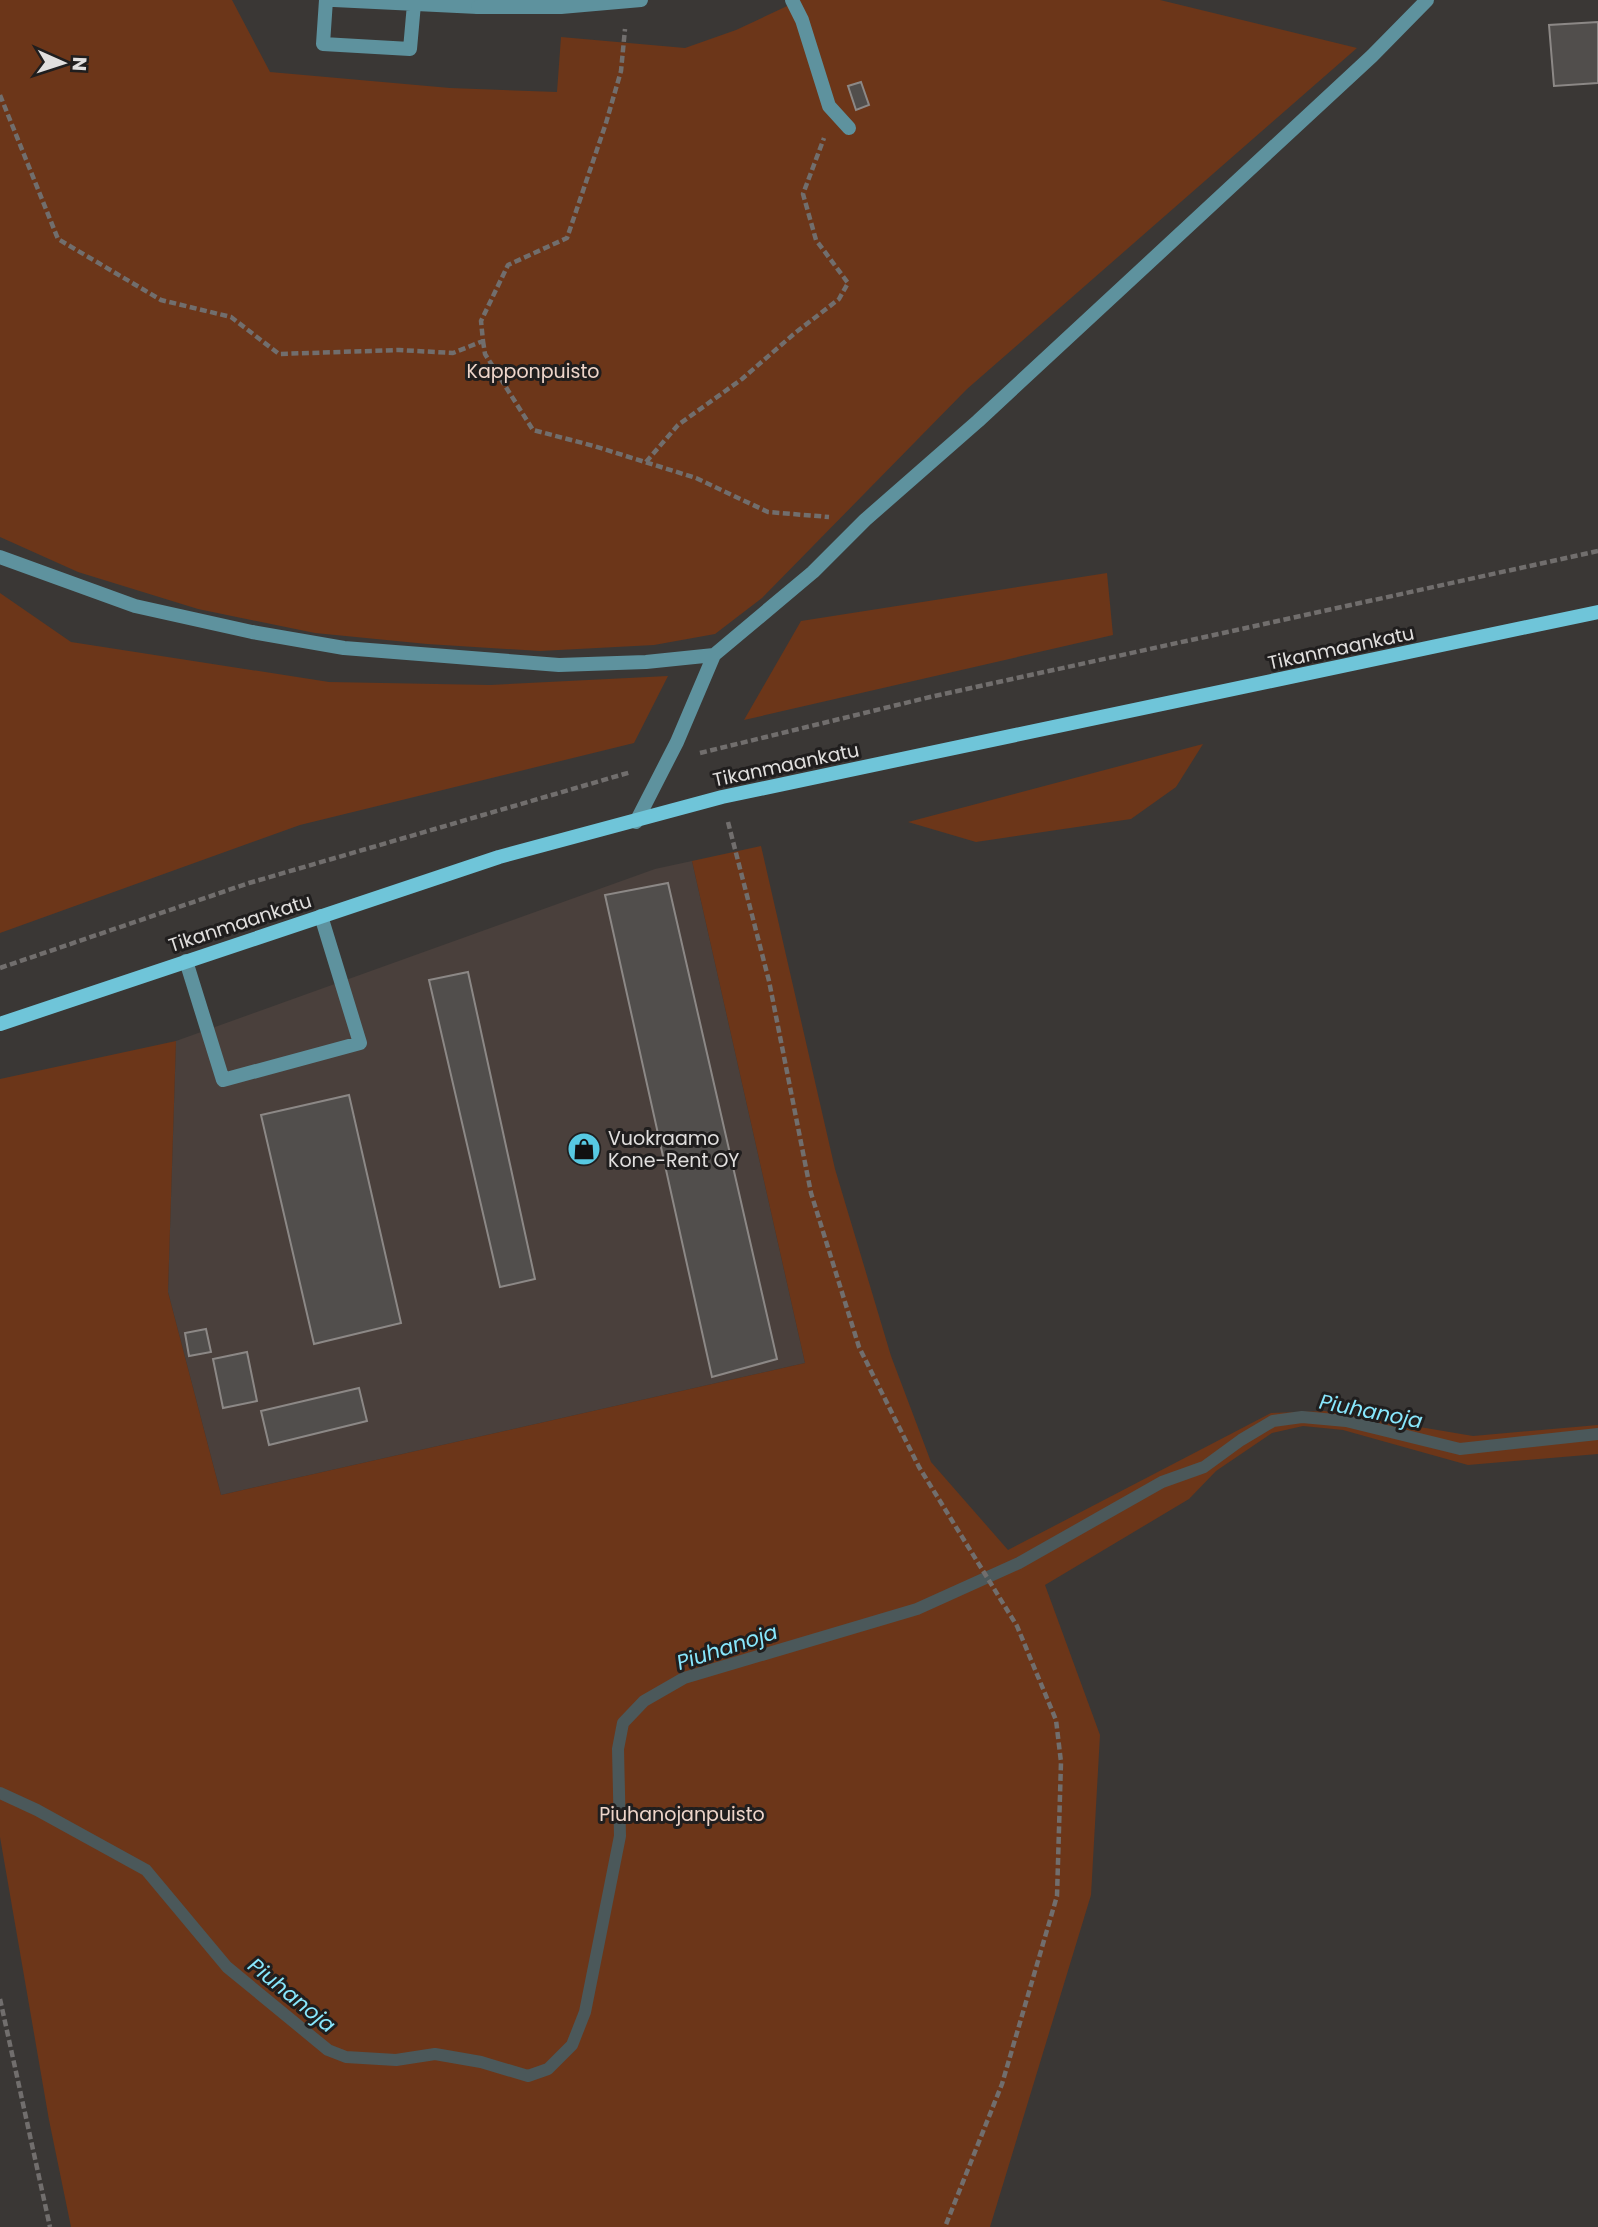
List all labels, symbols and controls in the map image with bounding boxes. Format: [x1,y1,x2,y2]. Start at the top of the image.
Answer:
north arrow [28,28,98,98]
text: N [66,56,93,72]
park label: Kapponpuisto [467,358,599,385]
street label: Tikanmaankatu [1265,619,1417,677]
street label: Tikanmaankatu [710,736,862,794]
street label: Tikanmaankatu [165,887,315,959]
place label: Vuokraamo Kone-Rent OY [608,1125,739,1174]
shop icon: Vuokraamo Kone-Rent OY [565,1130,603,1168]
water label: Piuhanoja [1317,1387,1425,1435]
water label: Piuhanoja [673,1617,781,1677]
park label: Piuhanojanpuisto [599,1801,765,1828]
water label: Piuhanoja [242,1951,342,2039]

